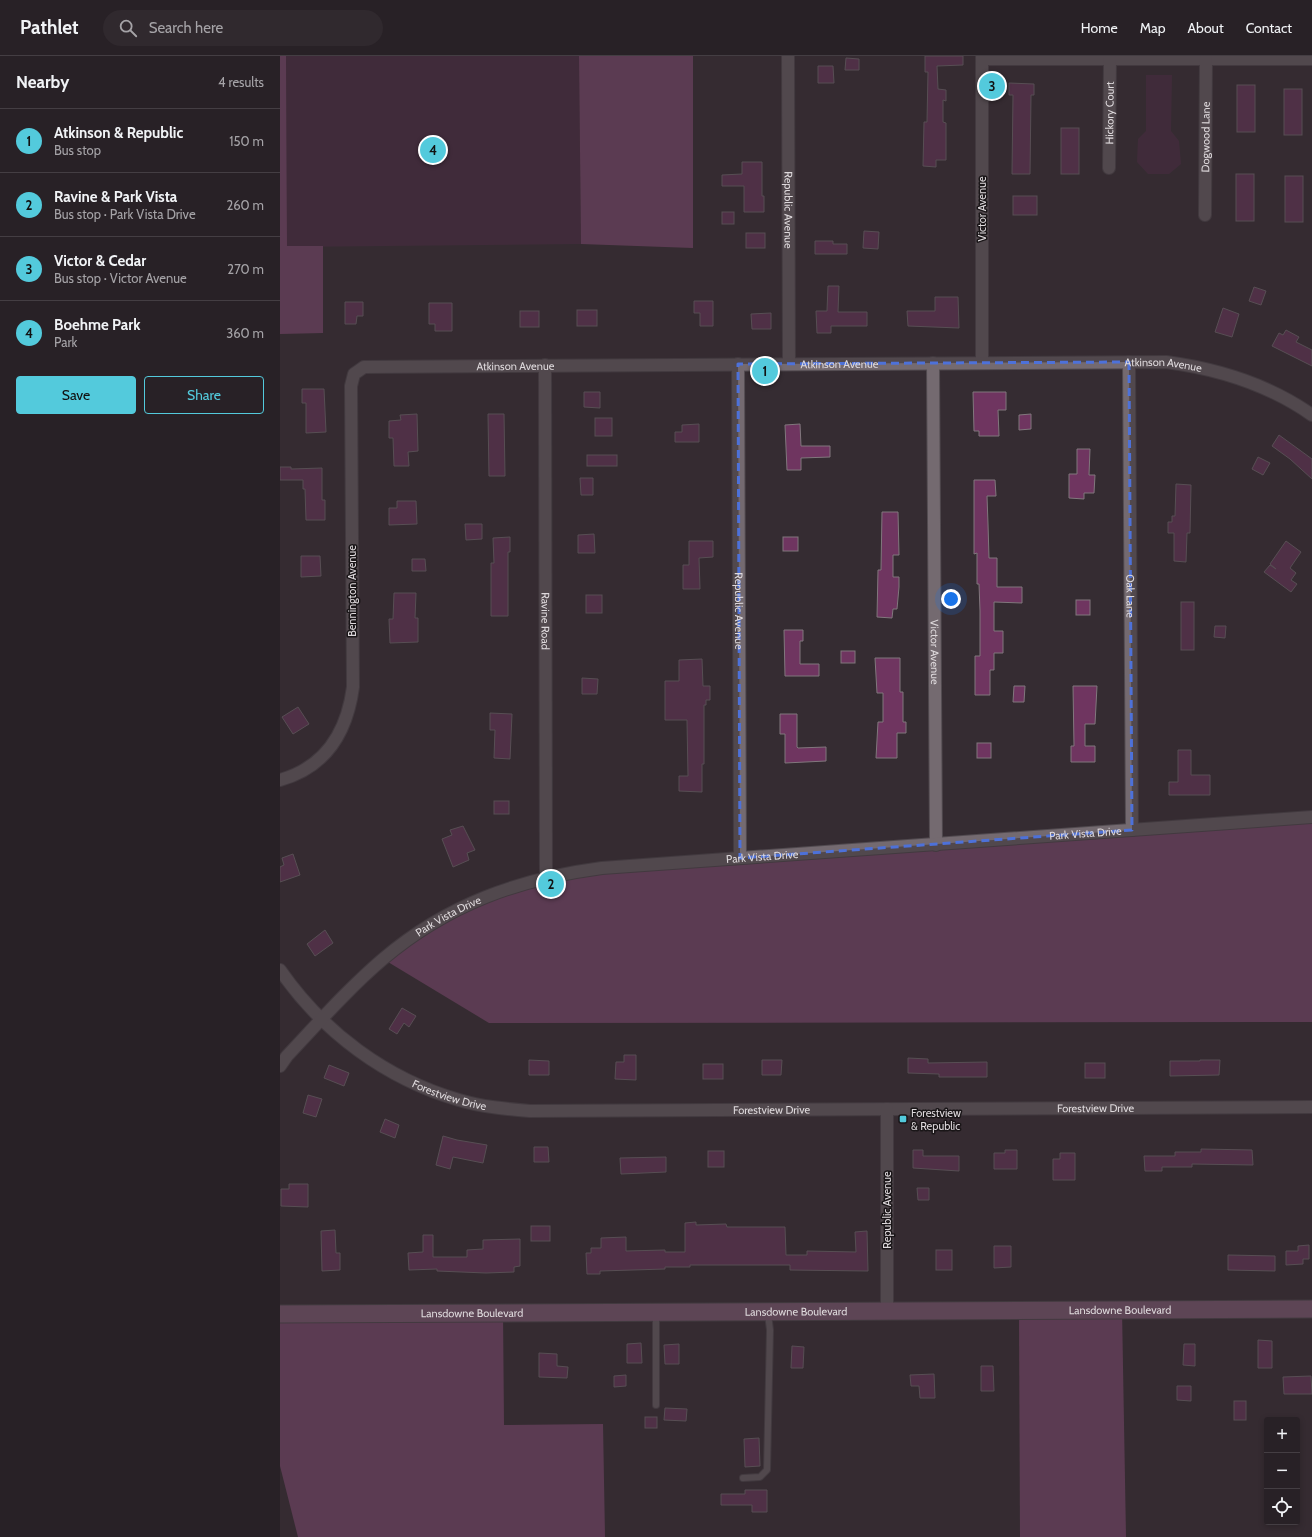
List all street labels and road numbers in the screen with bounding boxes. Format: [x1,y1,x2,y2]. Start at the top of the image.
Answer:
street label: Hickory Court [1102,81,1117,145]
street label: Dogwood Lane [1198,101,1213,172]
street label: Republic Avenue [781,171,796,249]
street label: Victor Avenue [975,176,989,242]
street label: Atkinson Avenue [1124,355,1204,375]
street label: Atkinson Avenue [800,357,879,371]
street label: Atkinson Avenue [476,359,555,373]
street label: Bennington Avenue [345,545,359,637]
street label: Republic Avenue [732,572,746,650]
street label: Oak Lane [1123,574,1138,618]
street label: Ravine Road [538,592,553,650]
street label: Victor Avenue [928,619,942,685]
street label: Park Vista Drive [1049,824,1122,843]
street label: Park Vista Drive [725,847,799,866]
street label: Park Vista Drive [413,893,483,939]
street label: Forestview Drive [410,1076,488,1113]
street label: Forestview Drive [1057,1101,1135,1115]
street label: Forestview Drive [733,1103,811,1117]
street label: Republic Avenue [880,1171,894,1249]
street label: Lansdowne Boulevard [1069,1303,1171,1317]
street label: Lansdowne Boulevard [745,1304,847,1319]
street label: Lansdowne Boulevard [421,1306,523,1320]

